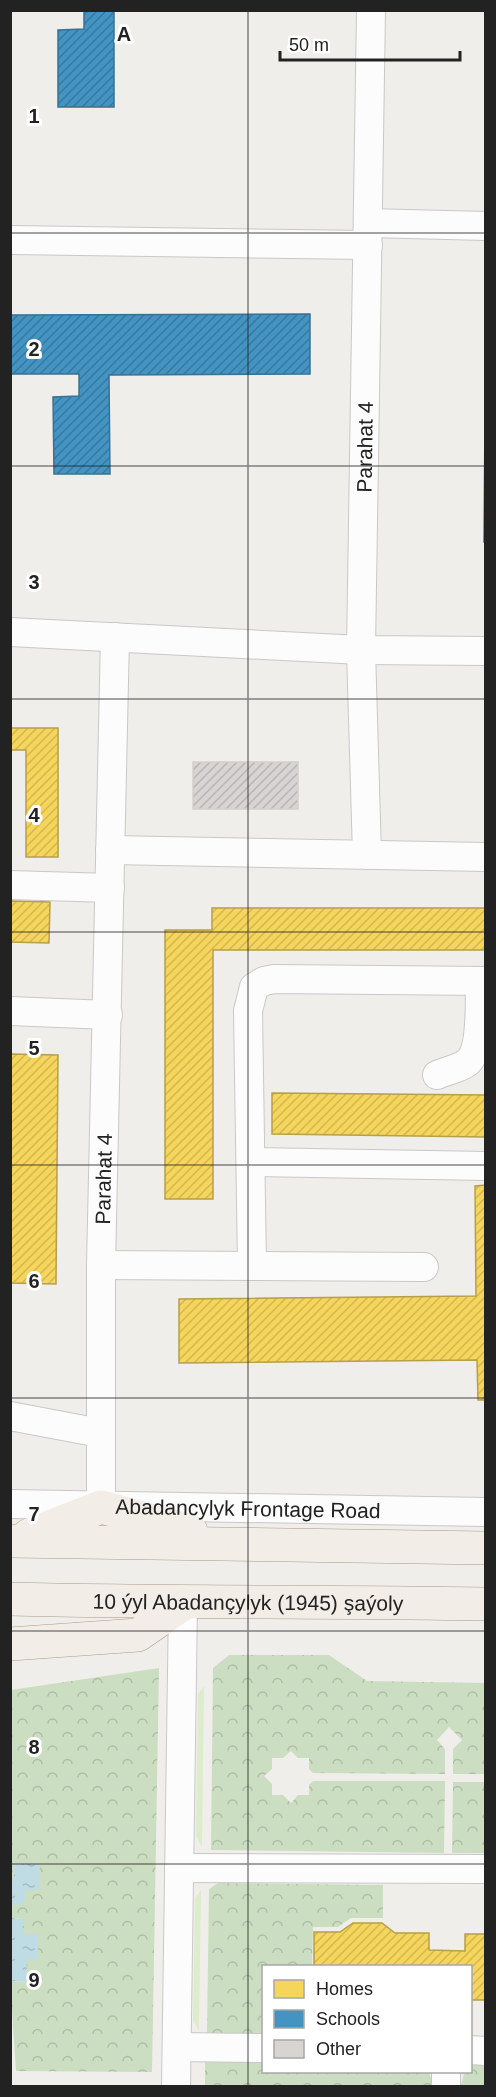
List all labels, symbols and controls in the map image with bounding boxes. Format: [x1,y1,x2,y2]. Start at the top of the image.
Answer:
text: A [117,23,131,45]
scale bar [280,24,460,62]
text: 50 m [289,35,329,55]
text: 1 [28,105,40,127]
text: 2 [28,338,40,360]
street label: Parahat 4 [352,401,376,493]
text: 3 [28,571,40,593]
text: 4 [28,804,40,826]
text: 5 [28,1037,40,1059]
street label: Parahat 4 [90,1133,115,1225]
text: 6 [28,1270,40,1292]
street label: Abadancylyk Frontage Road [115,1494,381,1522]
text: 7 [28,1503,40,1525]
street label: 10 ýyl Abadançylyk (1945) şaýoly [93,1589,404,1614]
text: 8 [28,1736,40,1758]
legend [262,1965,472,2073]
text: 9 [28,1969,40,1991]
text: Homes [316,1979,373,1999]
text: Schools [316,2009,380,2029]
text: Other [316,2039,361,2059]

